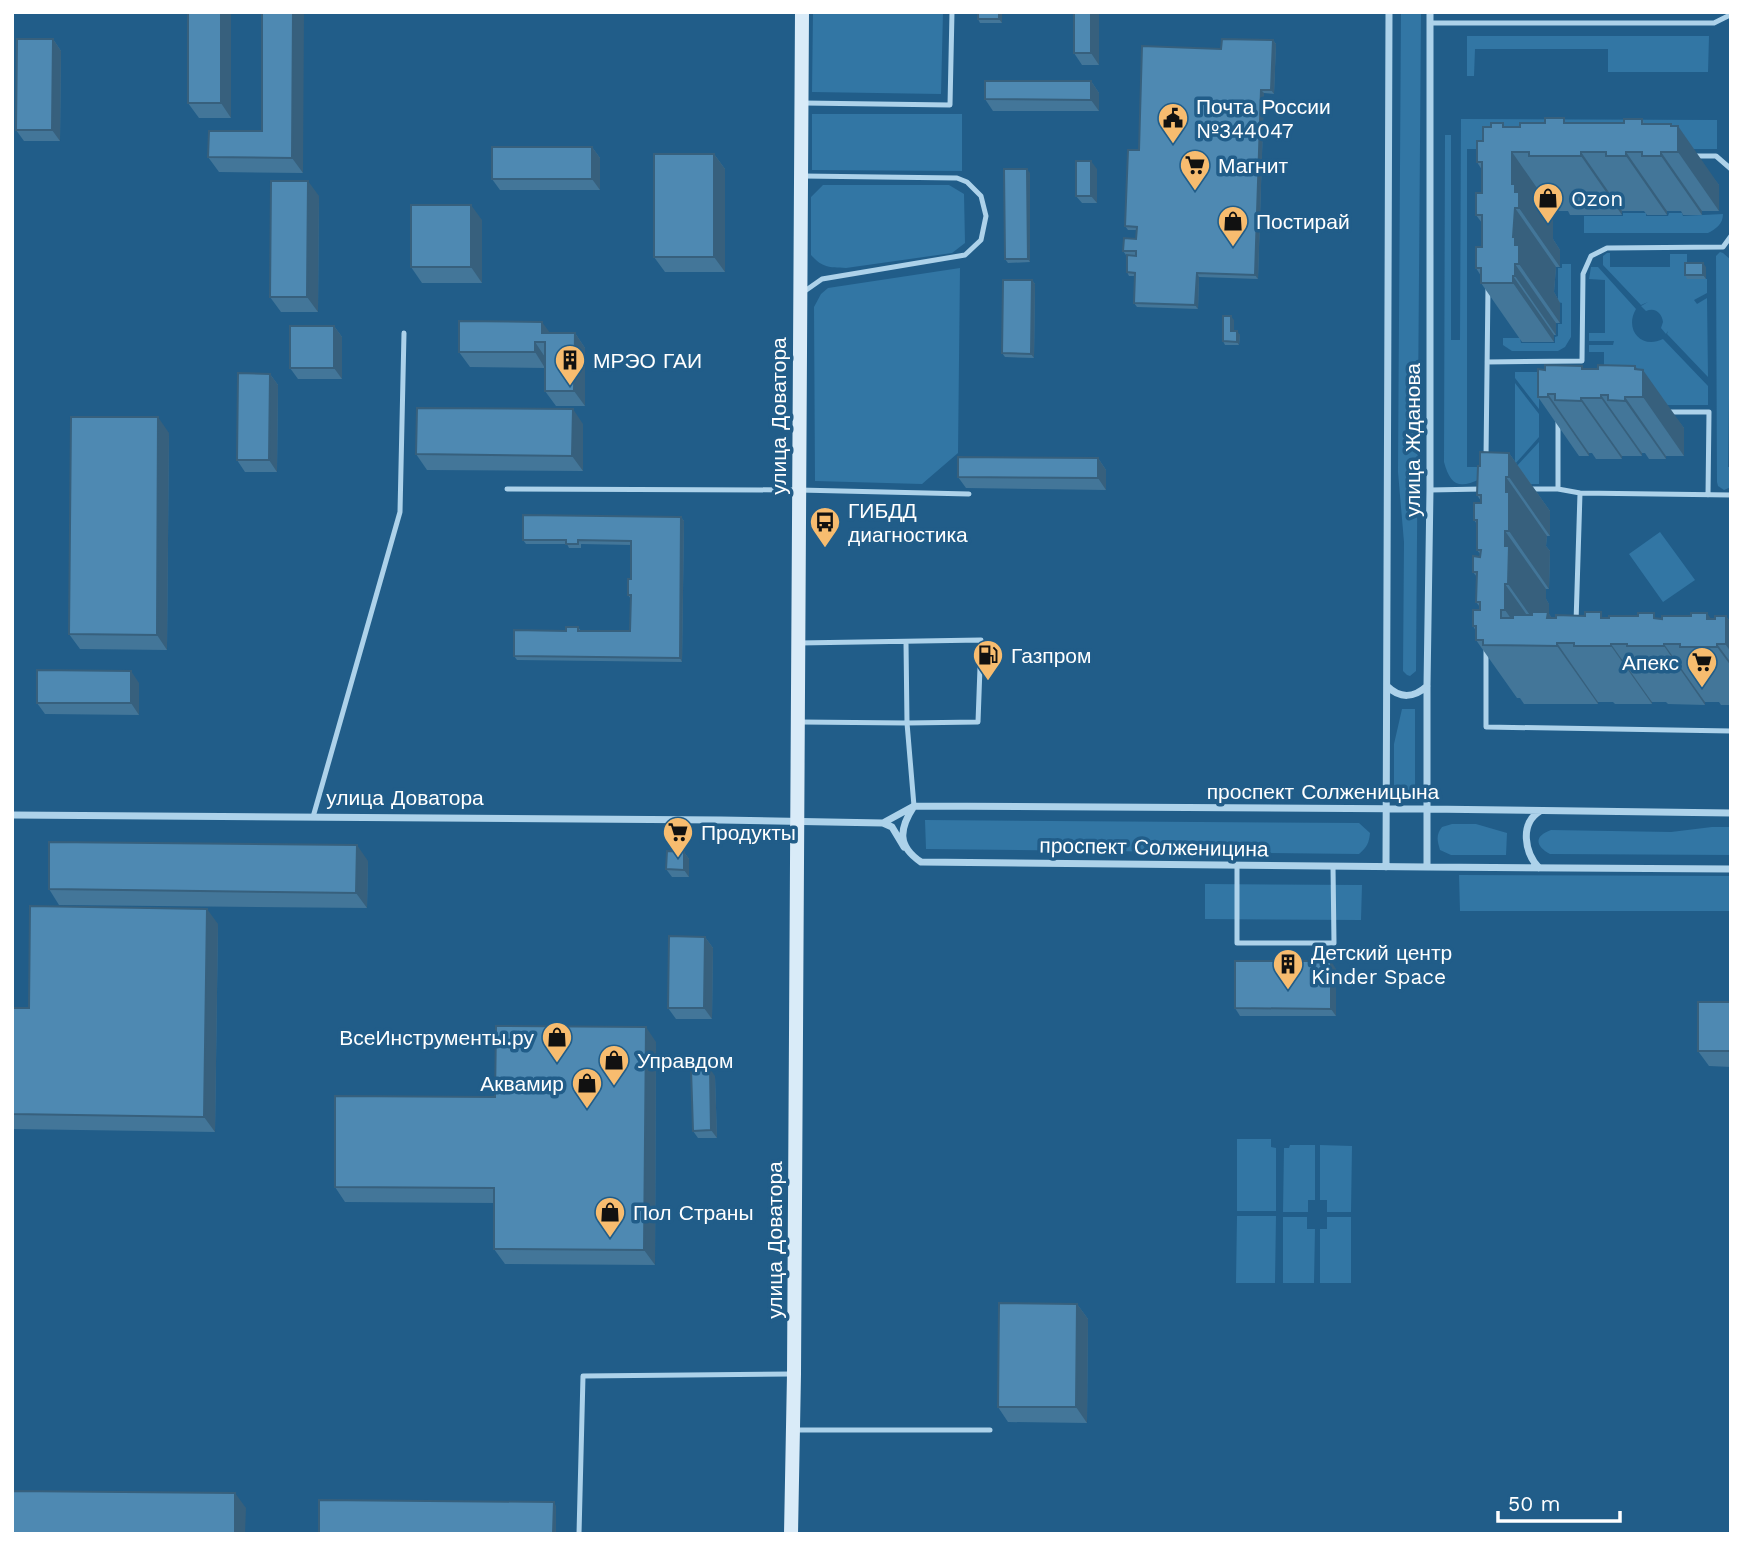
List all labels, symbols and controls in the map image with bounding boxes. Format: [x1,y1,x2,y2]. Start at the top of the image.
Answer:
place label: Почта России №344047 [1196,94,1331,143]
public building icon: Почта России №344047 [1156,101,1190,145]
supermarket icon: Магнит [1178,148,1212,192]
place label: Магнит [1218,153,1288,178]
shop icon: Ozon [1531,181,1565,225]
place label: Ozon [1571,186,1623,211]
shop icon: Постирай [1216,204,1250,248]
place label: Постирай [1256,209,1350,234]
street label: улица Доватора [766,337,791,495]
building icon: МРЭО ГАИ [553,343,587,387]
place label: МРЭО ГАИ [593,348,702,373]
street label: улица Жданова [1400,363,1425,517]
place label: ГИБДД диагностика [848,498,968,547]
bus stop icon: ГИБДД диагностика [808,505,842,549]
fuel station icon: Газпром [971,638,1005,682]
place label: Газпром [1011,643,1091,668]
supermarket icon: Апекс [1685,645,1719,689]
place label: Апекс [1622,650,1679,675]
street label: проспект Солженицына [1207,779,1440,804]
street label: улица Доватора [326,785,484,810]
supermarket icon: Продукты [661,815,695,859]
place label: Продукты [701,820,796,845]
street label: проспект Солженицина [1039,833,1269,862]
place label: Детский центр Kinder Space [1311,940,1452,989]
building icon: Детский центр Kinder Space [1271,947,1305,991]
shop icon: ВсеИнструменты.ру [540,1020,574,1064]
place label: ВсеИнструменты.ру [339,1025,534,1050]
shop icon: Управдом [597,1043,631,1087]
place label: Управдом [637,1048,733,1073]
shop icon: Аквамир [570,1066,604,1110]
place label: Аквамир [480,1071,564,1096]
street label: улица Доватора [762,1161,787,1319]
shop icon: Пол Страны [593,1195,627,1239]
place label: Пол Страны [633,1200,754,1225]
scale bar [1498,1480,1620,1524]
text: 50 m [1508,1491,1560,1516]

